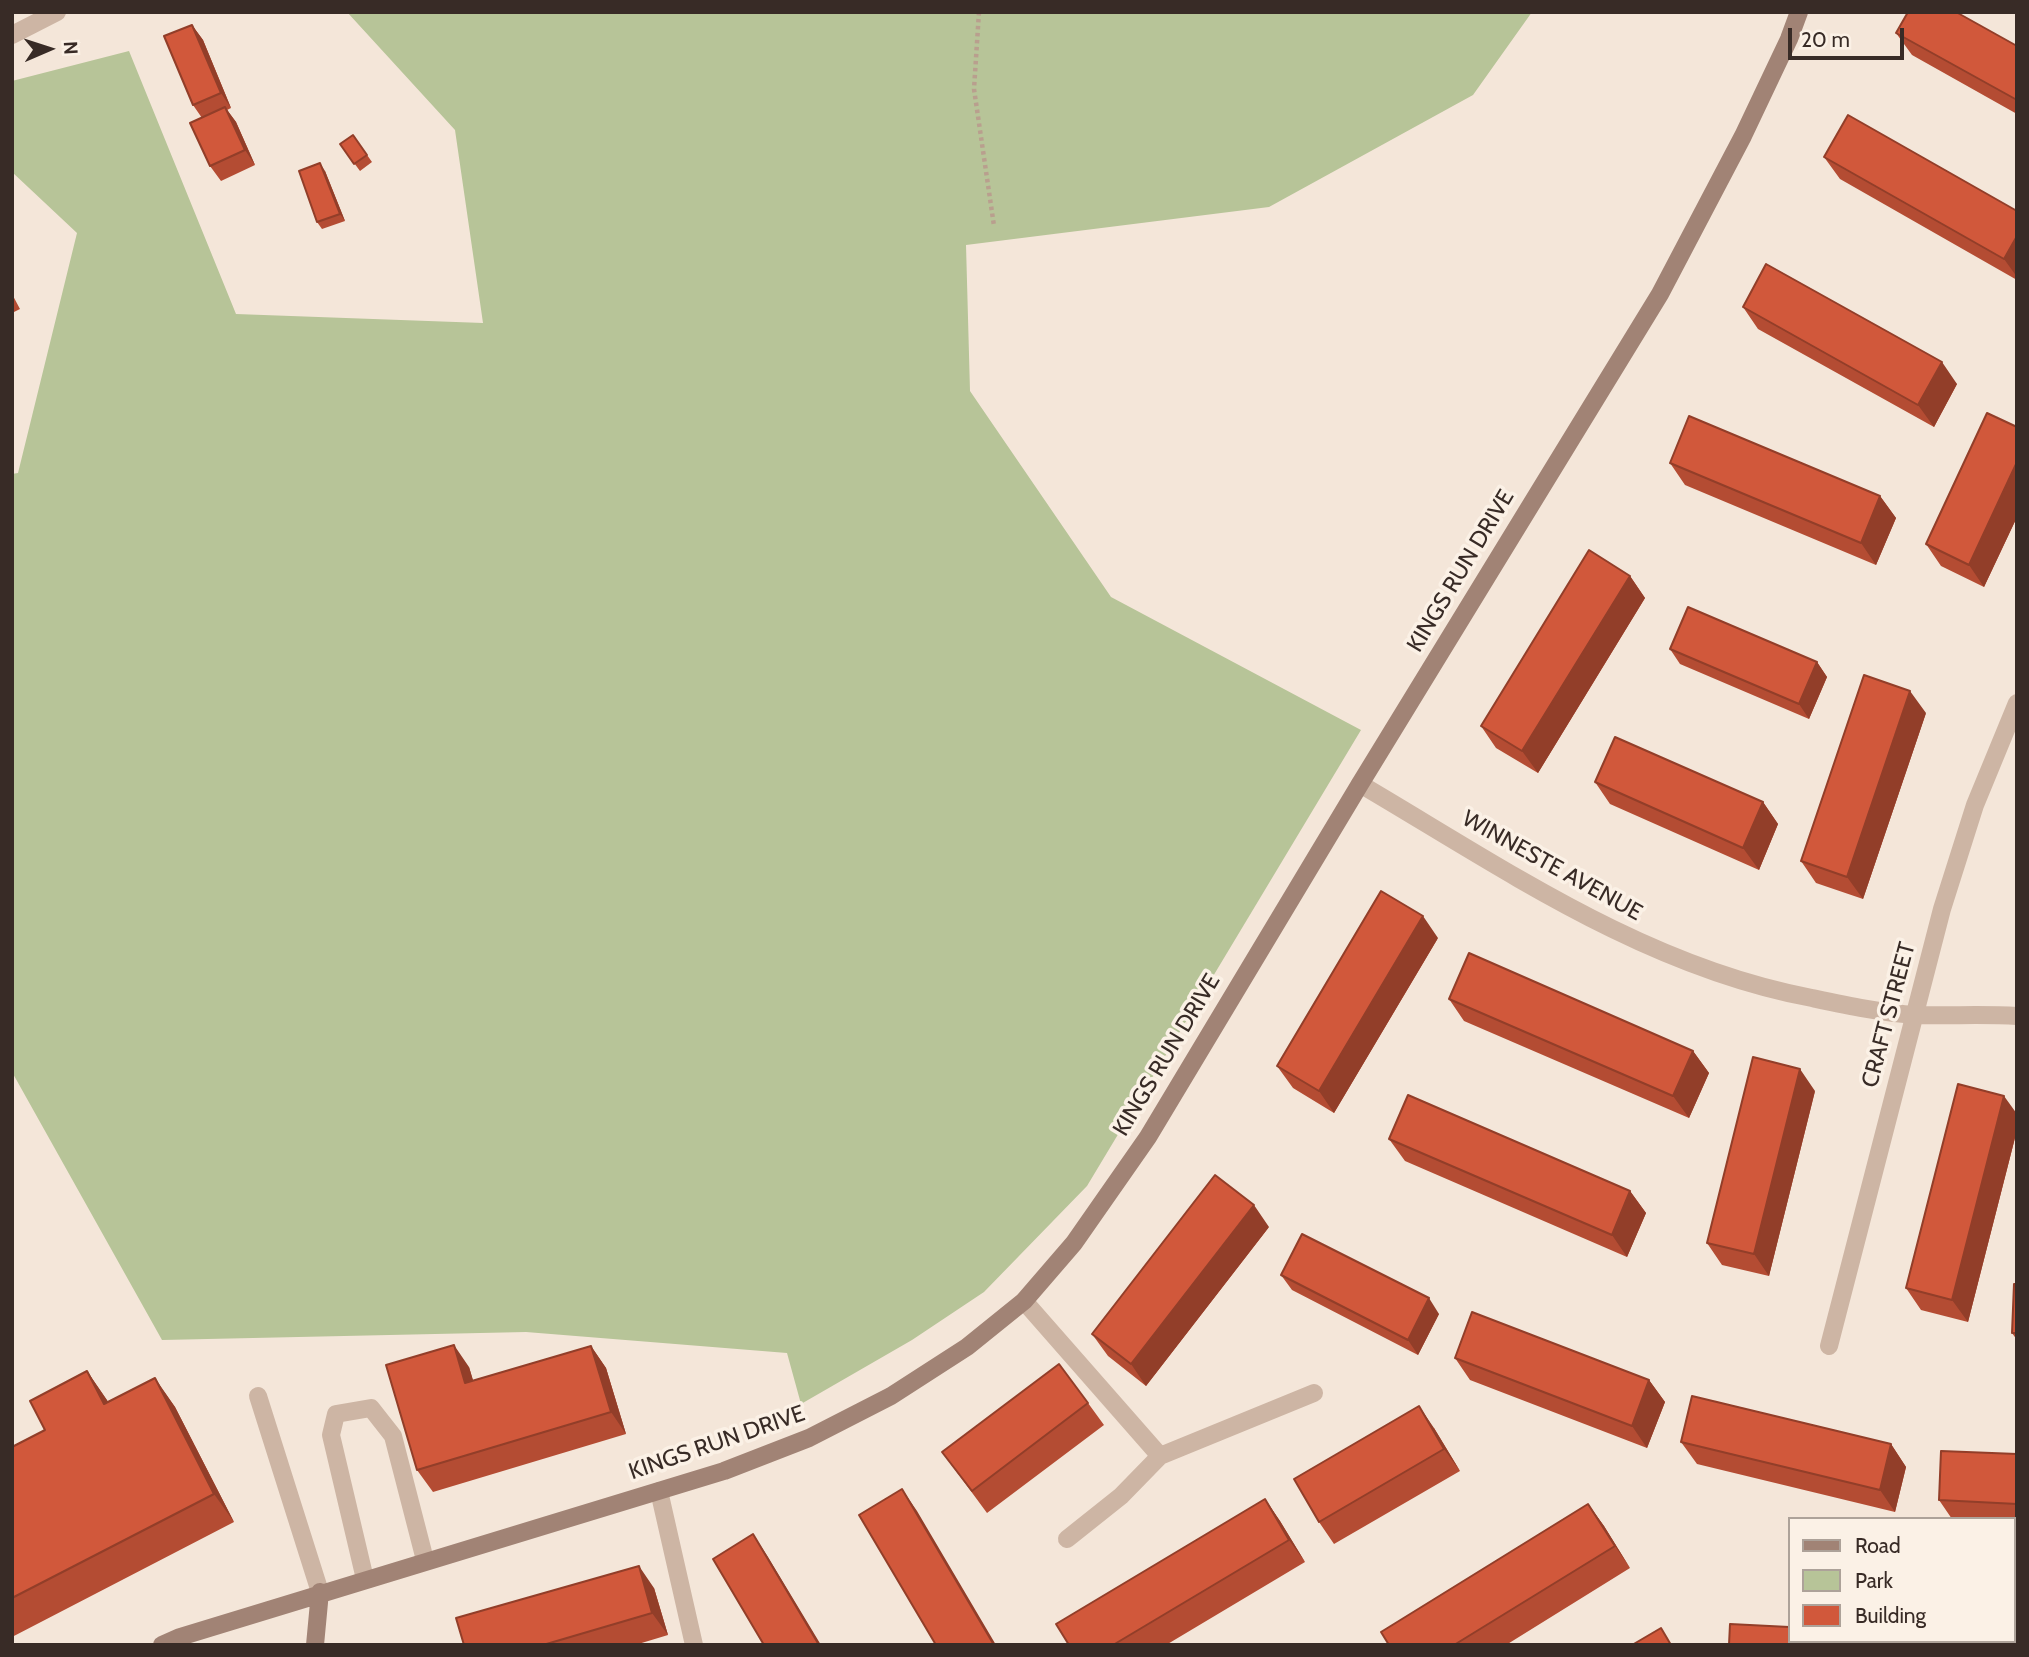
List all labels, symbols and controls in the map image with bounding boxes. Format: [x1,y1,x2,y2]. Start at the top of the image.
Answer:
north arrow [14,14,84,84]
scale bar [1791,14,1906,58]
text: 20 m [1801,27,1850,52]
text: N [59,41,82,55]
street label: KINGS RUN DRIVE [1402,485,1520,657]
street label: WINNESTE AVENUE [1457,805,1647,927]
street label: CRAFT STREET [1856,939,1922,1091]
street label: KINGS RUN DRIVE [1108,969,1226,1141]
street label: KINGS RUN DRIVE [625,1400,809,1486]
legend [1787,1517,2015,1643]
text: Road [1855,1533,1901,1558]
text: Park [1855,1568,1893,1593]
text: Building [1855,1603,1926,1628]

